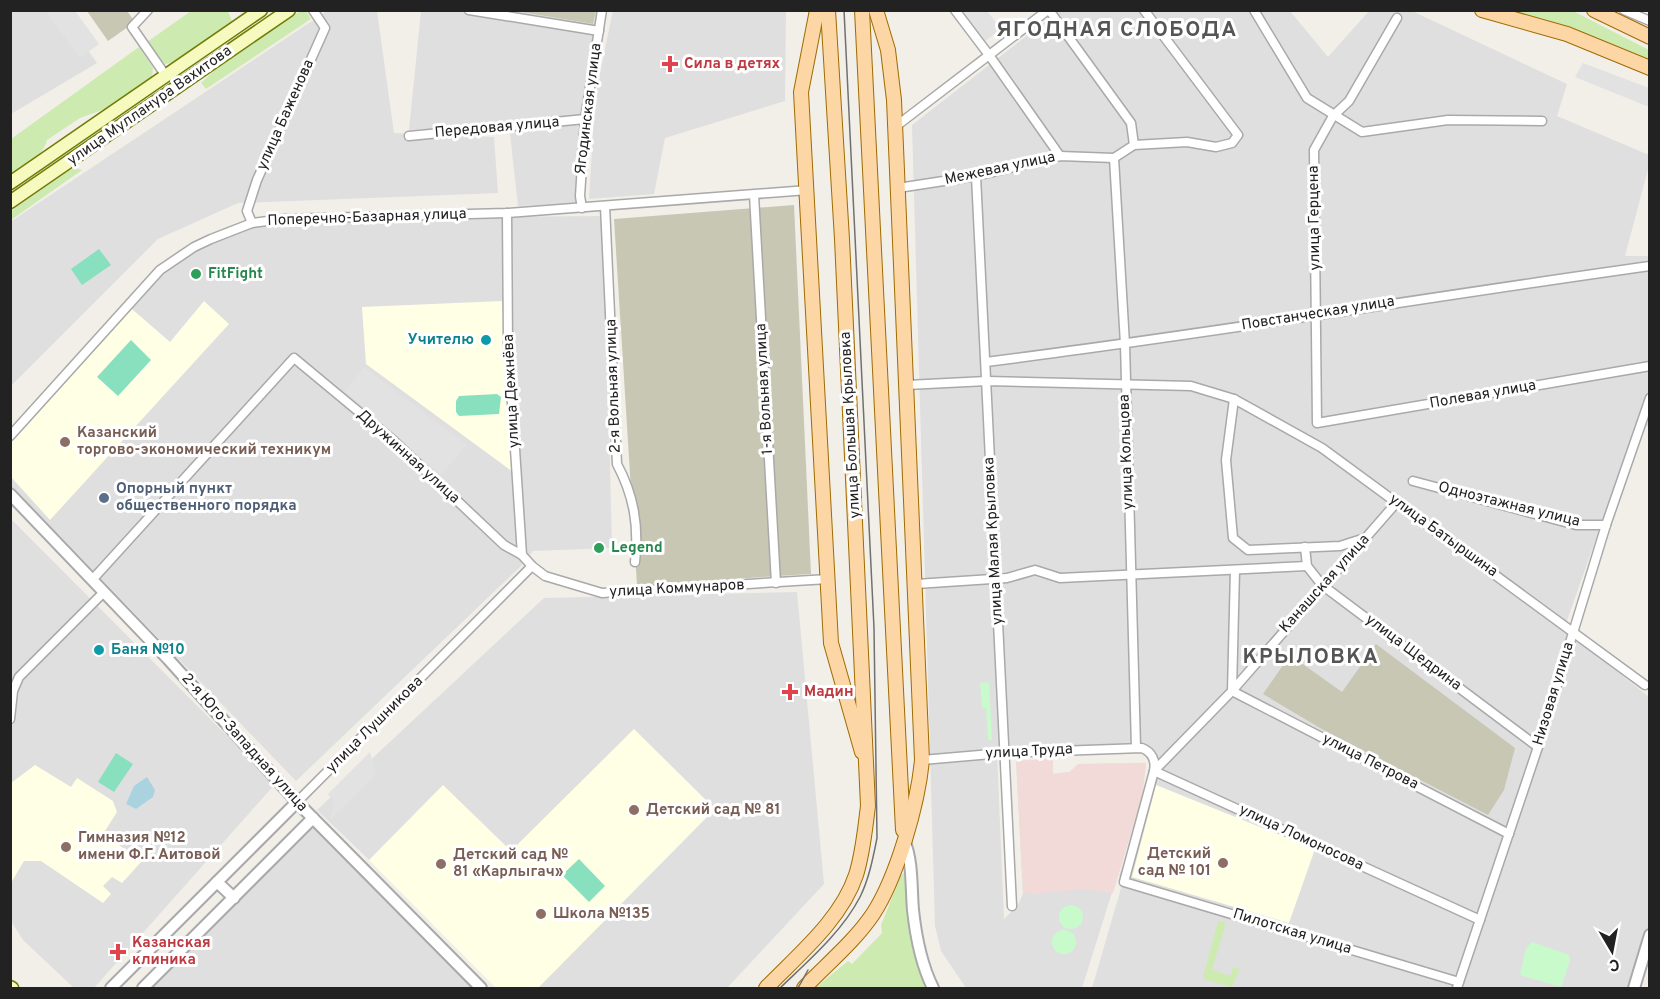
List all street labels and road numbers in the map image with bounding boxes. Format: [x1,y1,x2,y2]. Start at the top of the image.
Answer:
street label: улица Мулланура Вахитова [64,42,236,170]
street label: Ягодинская улица [571,42,607,176]
street label: улица Баженова [253,57,319,173]
street label: Передовая улица [434,113,560,143]
street label: Межевая улица [943,148,1057,190]
street label: улица Герцена [1305,165,1325,271]
street label: Поперечно-Базарная улица [267,205,467,231]
street label: Повстанческая улица [1240,293,1396,335]
street label: 2-я Вольная улица [602,319,626,453]
street label: 1-я Вольная улица [752,323,778,455]
street label: улица Большая Крыловка [837,331,865,519]
street label: улица Дежнёва [500,334,524,448]
street label: Полевая улица [1428,376,1538,414]
street label: улица Кольцова [1115,394,1139,510]
street label: Дружинная улица [353,406,463,508]
street label: улица Малая Крыловка [980,456,1008,626]
street label: Одноэтажная улица [1436,478,1582,532]
street label: улица Батыршина [1385,490,1501,582]
street label: Канашская улица [1276,531,1374,637]
street label: улица Коммунаров [609,576,745,602]
street label: улица Щедрина [1361,611,1465,695]
street label: Низовая улица [1529,640,1579,748]
street label: 2-я Юго-Западная улица [177,670,311,816]
street label: улица Лушникова [322,672,428,778]
street label: улица Петрова [1319,730,1421,794]
street label: улица Труда [985,740,1073,764]
street label: улица Ломоносова [1236,801,1366,875]
street label: Пилотская улица [1230,905,1354,959]

